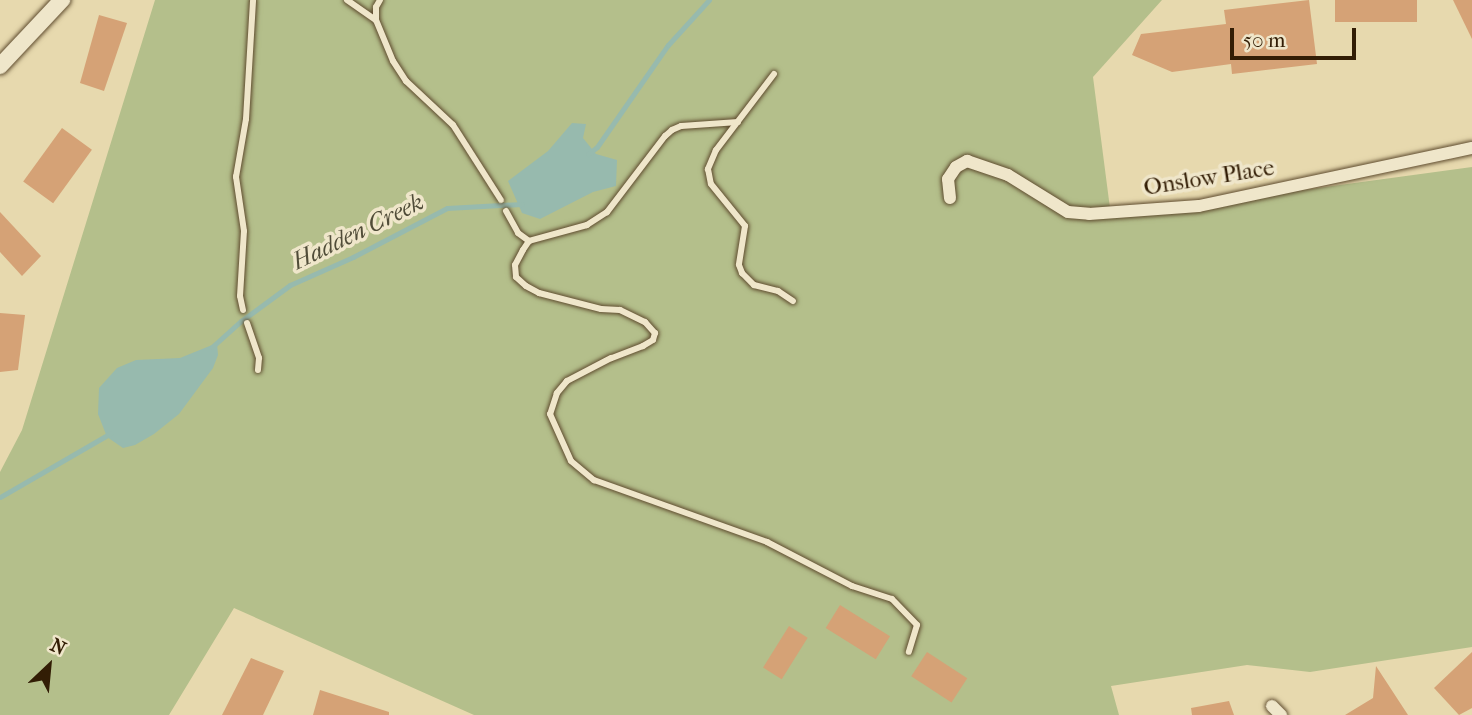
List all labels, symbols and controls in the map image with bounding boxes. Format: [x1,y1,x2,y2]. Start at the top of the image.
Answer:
scale bar [1234,14,1360,58]
text: 50 m [1243,28,1286,52]
street label: Onslow Place [1142,154,1276,202]
water label: Hadden Creek [288,188,428,276]
north arrow [14,631,84,701]
text: N [47,634,70,660]

